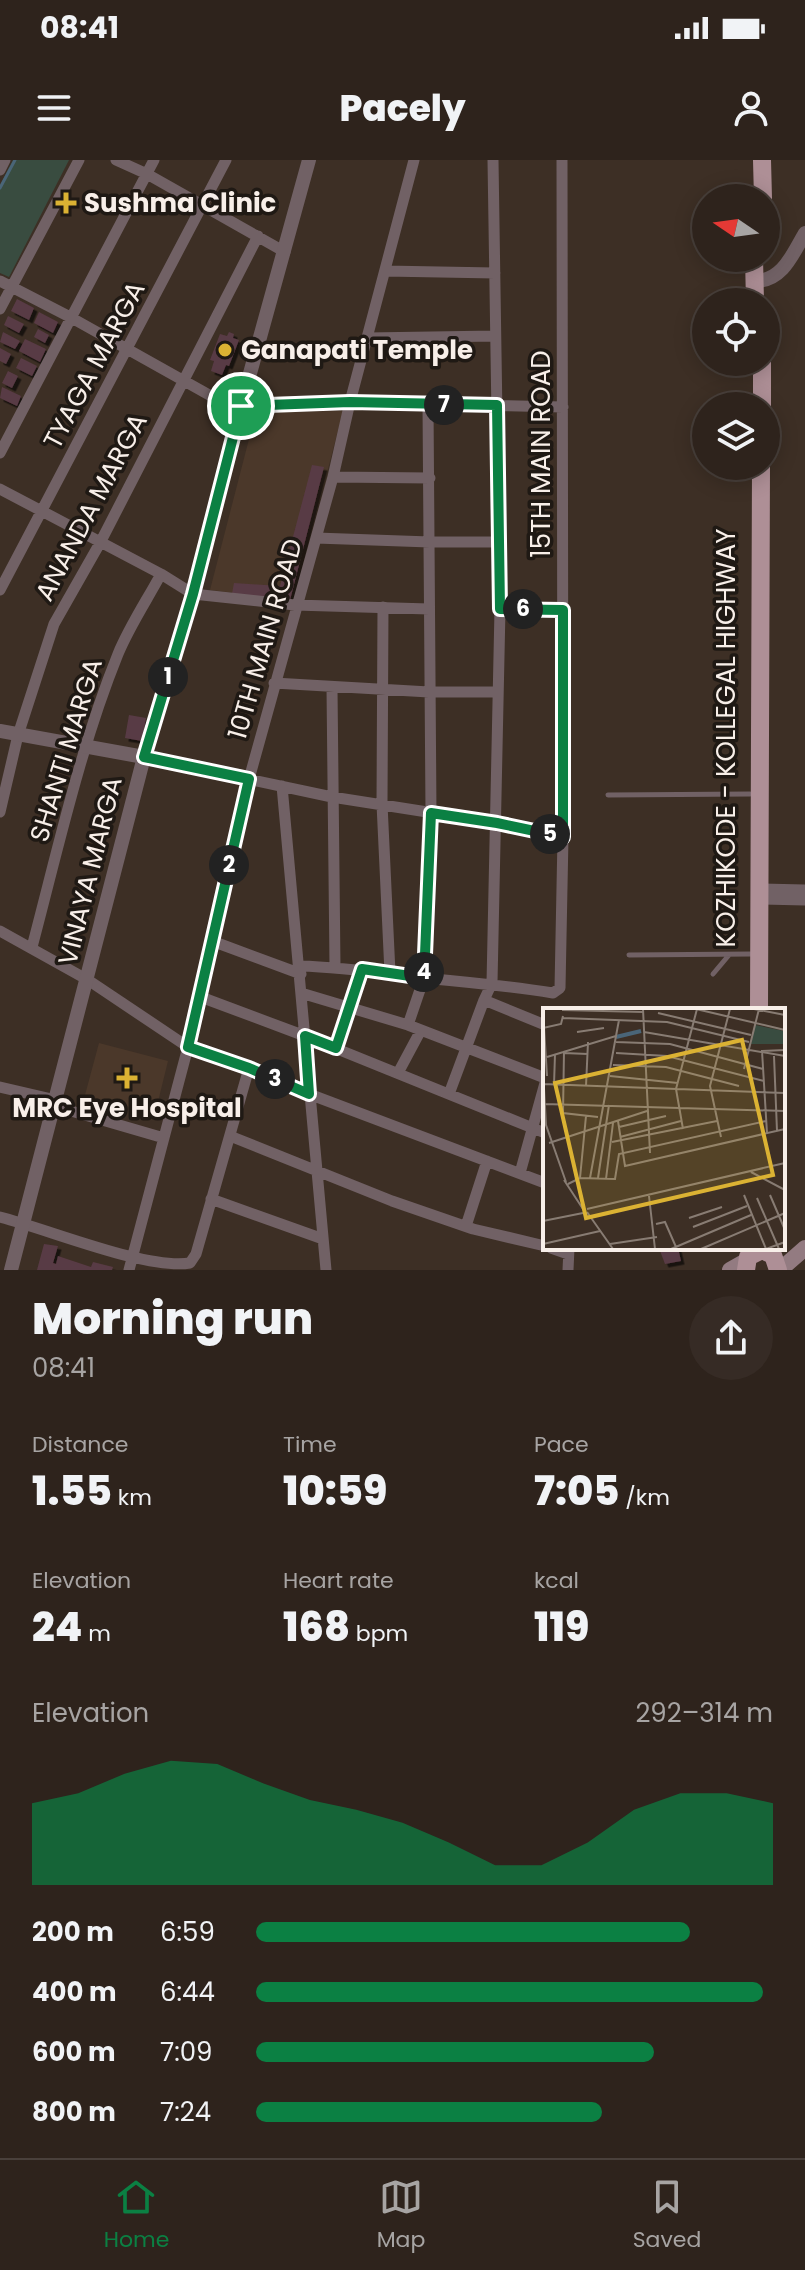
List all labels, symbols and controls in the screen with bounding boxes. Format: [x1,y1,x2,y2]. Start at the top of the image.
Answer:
text: 08:41 [40,6,119,49]
text: Pacely [339,83,466,134]
icon: menu [32,86,76,130]
icon: person [729,86,773,130]
north arrow [692,184,780,272]
map controls [692,184,780,480]
place label: Sushma Clinic [84,185,276,221]
marker: Sushma Clinic [55,192,77,214]
street label: TYAGA MARGA [35,275,153,455]
button: locate [692,288,780,376]
place label: Ganapati Temple [241,332,473,368]
marker: Ganapati Temple [216,341,234,359]
street label: 15TH MAIN ROAD [523,350,559,558]
pin [207,372,275,440]
icon: arrive [219,384,263,428]
pin: 7 [424,385,464,425]
text: 7 [438,389,450,420]
button: layers [692,392,780,480]
street label: ANANDA MARGA [26,407,156,607]
street label: KOZHIKODE - KOLLEGAL HIGHWAY [708,529,744,947]
street label: 10TH MAIN ROAD [219,534,311,744]
pin: 6 [503,589,543,629]
text: 6 [516,593,530,624]
street label: SHANTI MARGA [21,654,111,846]
pin: 1 [148,657,188,697]
text: 1 [164,661,172,692]
street label: VINAYA MARGA [49,773,131,969]
pin: 5 [530,814,570,854]
text: 5 [543,818,557,849]
pin: 2 [209,845,249,885]
text: 2 [223,849,235,880]
pin: 4 [404,952,444,992]
text: 4 [417,956,431,987]
inset map [543,1008,785,1250]
pin: 3 [255,1059,295,1099]
text: 3 [268,1063,282,1094]
marker: MRC Eye Hospital [116,1067,138,1089]
place label: MRC Eye Hospital [12,1090,242,1126]
text: Morning run [32,1288,313,1349]
button: share [689,1296,773,1380]
text: 08:41 [32,1350,95,1386]
text: Distance [32,1429,128,1460]
text: Time [283,1429,337,1460]
text: Pace [534,1429,589,1460]
text: 1.55 [32,1463,112,1519]
text: 10:59 [283,1463,387,1519]
text: 7:05 [534,1463,619,1519]
text: km [112,1482,152,1513]
text: /km [619,1482,670,1513]
text: Elevation [32,1565,131,1596]
text: Heart rate [283,1565,394,1596]
text: kcal [534,1565,579,1596]
text: 24 [32,1599,82,1655]
text: 168 [283,1599,350,1655]
text: 119 [534,1599,589,1655]
text: m [82,1618,111,1649]
text: bpm [350,1618,408,1649]
text: Elevation [32,1695,149,1731]
text: 292–314 m [635,1695,773,1731]
text: 200 m [32,1914,114,1950]
text: 6:59 [160,1914,215,1950]
text: 400 m [32,1974,117,2010]
text: 6:44 [160,1974,215,2010]
text: 600 m [32,2034,116,2070]
text: 7:09 [160,2034,212,2070]
text: 800 m [32,2094,116,2130]
text: 7:24 [160,2094,211,2130]
tab: Home [104,2175,169,2256]
tab: Map [377,2175,425,2256]
tab: Saved [633,2175,701,2256]

